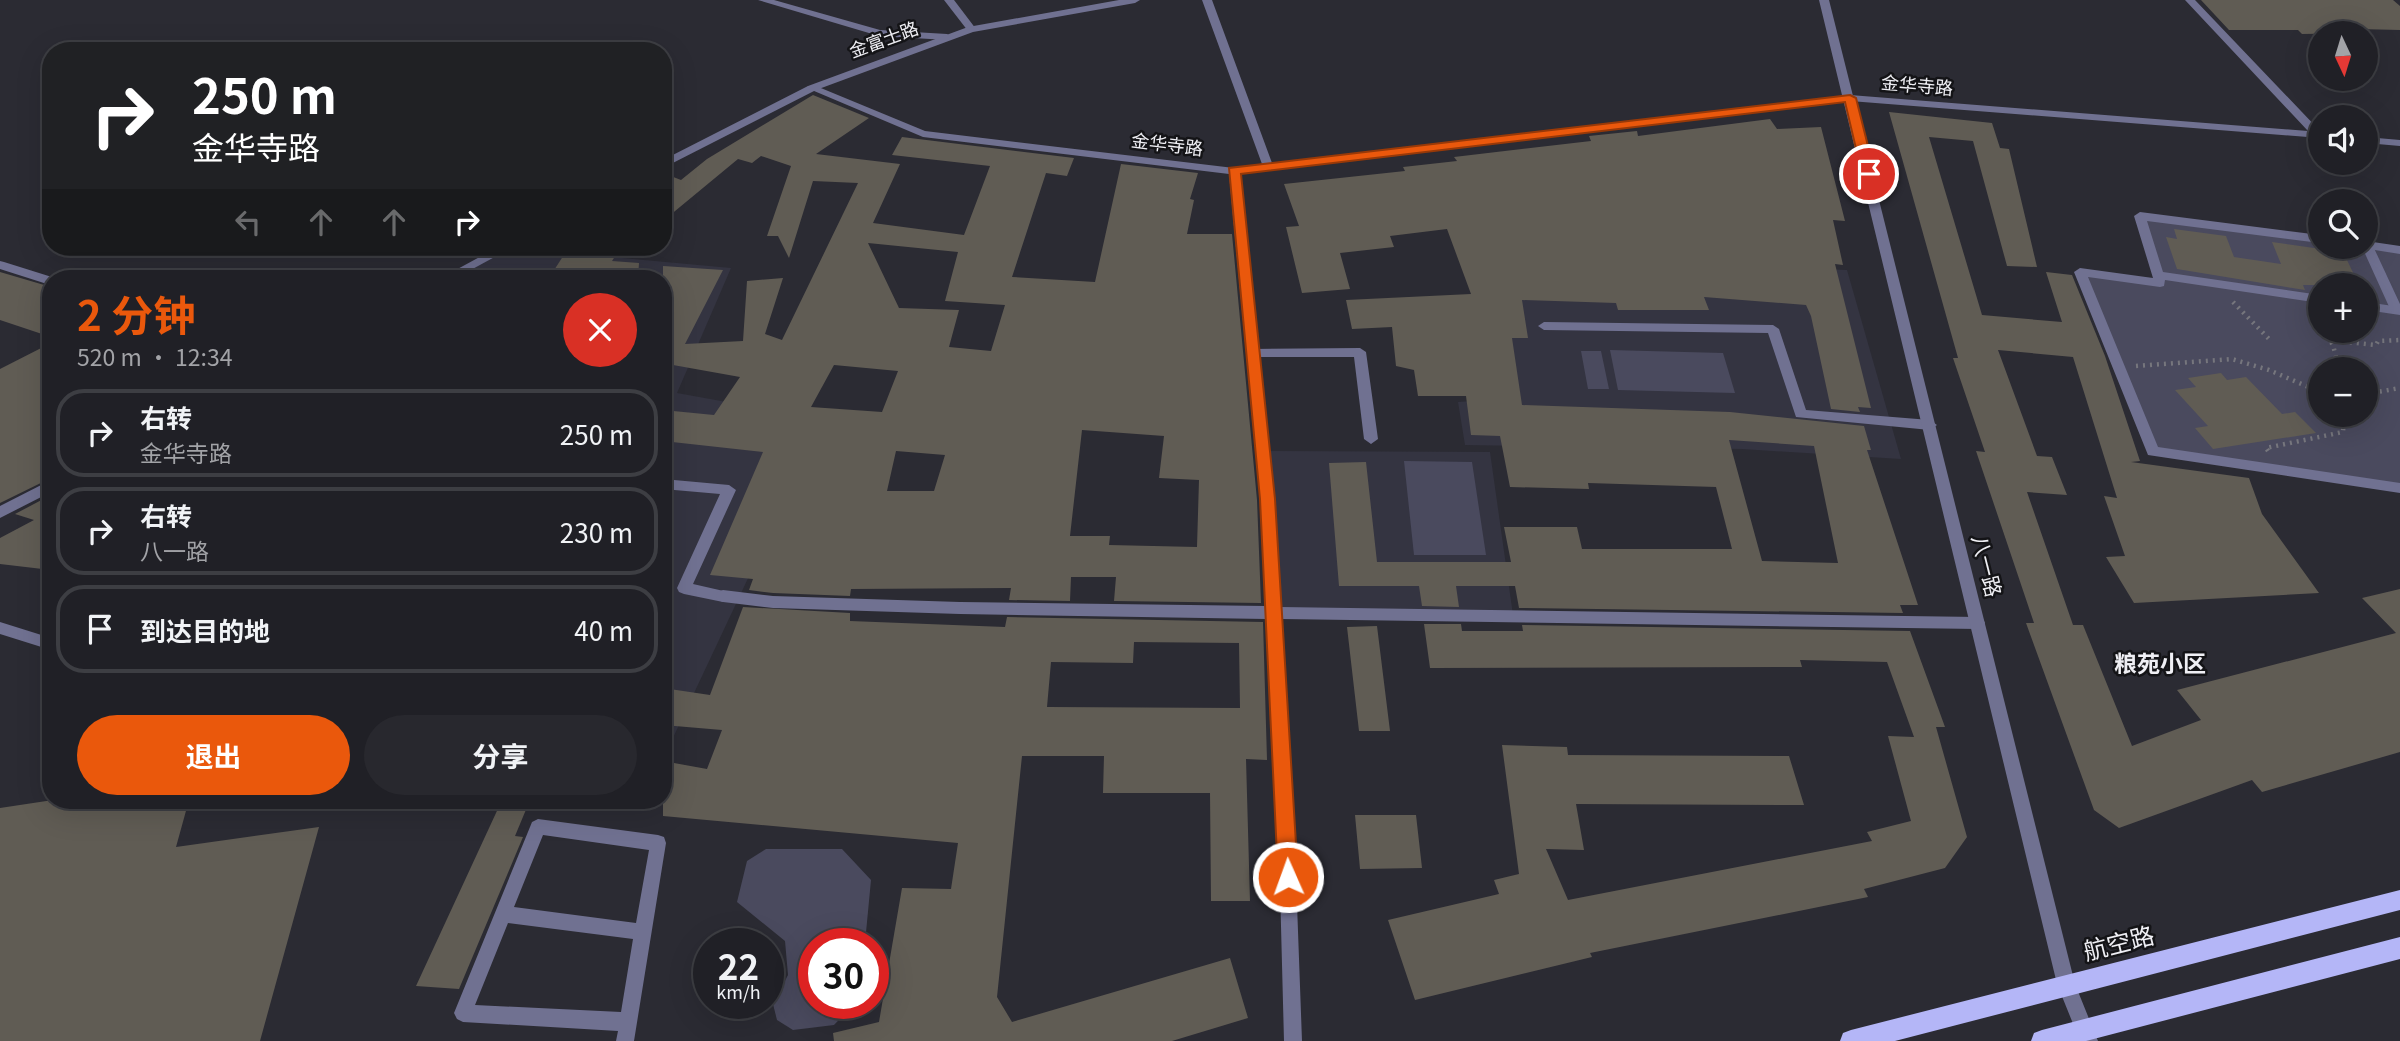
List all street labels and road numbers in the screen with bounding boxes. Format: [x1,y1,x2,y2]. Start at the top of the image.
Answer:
street label: 金富士路 [845,14,922,63]
street label: 金华寺路 [1880,68,1954,100]
street label: 金华寺路 [1130,126,1205,160]
street label: 八一路 [1966,531,2010,600]
street label: 航空路 [2079,916,2158,967]

